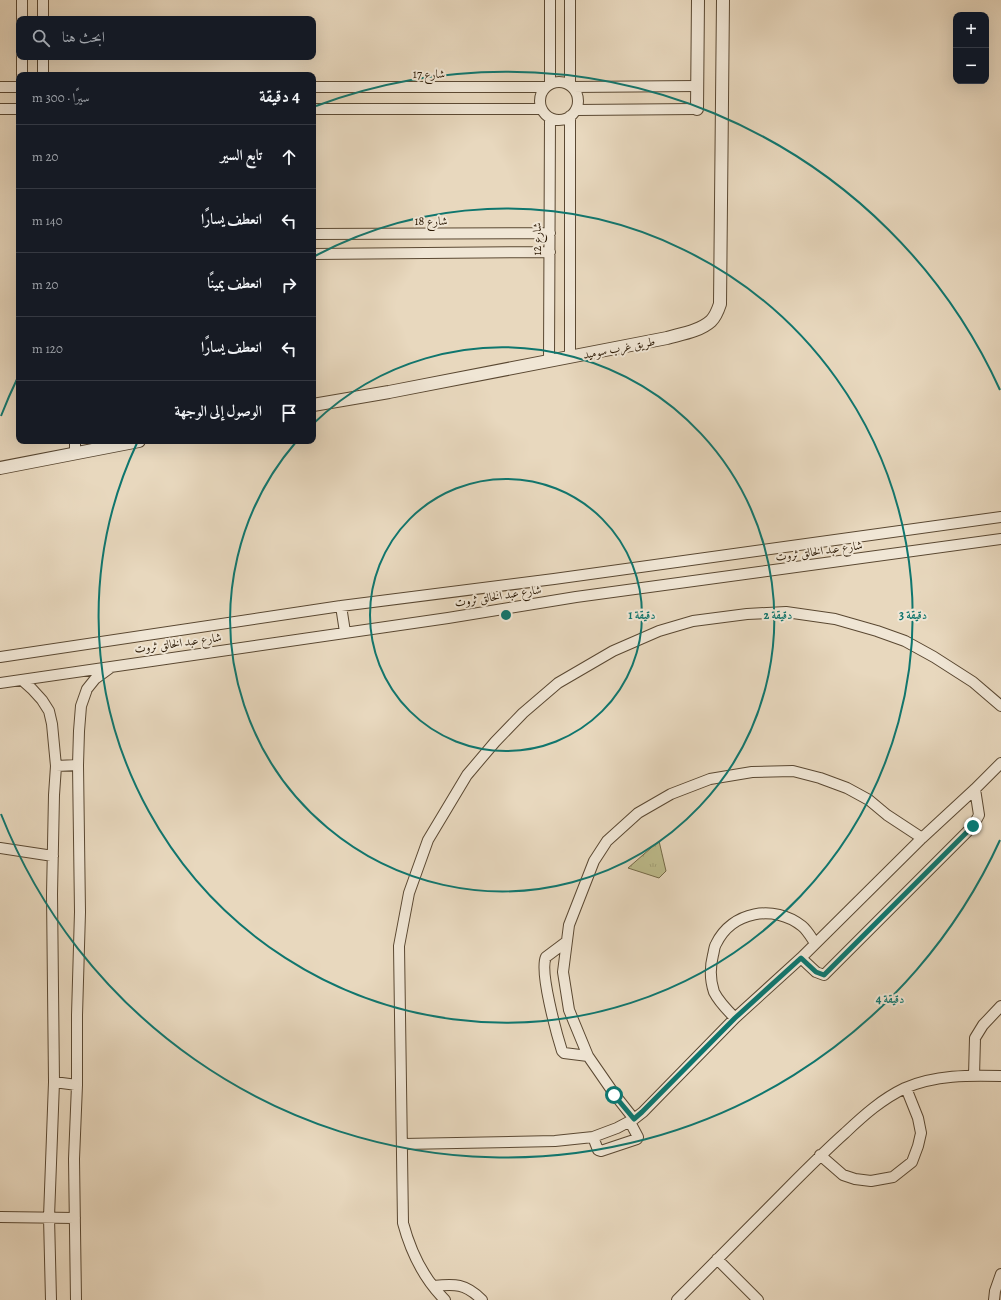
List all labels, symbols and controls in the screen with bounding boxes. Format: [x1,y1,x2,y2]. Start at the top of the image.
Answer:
map controls [953,12,989,84]
button: + [953,12,989,48]
search box [16,16,316,60]
icon: search [30,27,52,49]
text: ابحث هنا [62,27,105,47]
button: − [953,48,989,84]
street label: شارع 17 [413,66,445,85]
text: 4 دقيقة [259,85,300,108]
text: سيرًا · 300 m [32,89,90,106]
text: تابع السير [220,145,262,165]
icon: ahead [278,146,300,168]
text: 20 m [32,148,59,165]
text: انعطف يسارًا [201,209,262,229]
icon: left [278,210,300,232]
text: 140 m [32,212,63,229]
street label: شارع 18 [414,213,448,232]
street label: شارع 12 [529,222,548,256]
text: انعطف يمينًا [207,273,262,293]
icon: right [278,274,300,296]
text: 20 m [32,276,59,293]
street label: طريق غرب سوميد [581,333,657,364]
text: انعطف يسارًا [201,337,262,357]
icon: left [278,338,300,360]
text: 120 m [32,340,63,357]
text: الوصول إلى الوجهة [175,401,262,421]
icon: arrive [278,402,300,424]
street label: شارع عبد الخالق ثروت [774,537,864,568]
street label: شارع عبد الخالق ثروت [453,581,543,614]
text: 1 دقيقة [628,607,656,623]
text: 2 دقيقة [764,607,792,623]
text: 3 دقيقة [899,607,927,623]
centre of rings [499,608,513,622]
street label: شارع عبد الخالق ثروت [133,629,223,660]
route end [964,817,982,835]
text: 4 دقيقة [876,991,904,1007]
route start [605,1086,623,1104]

